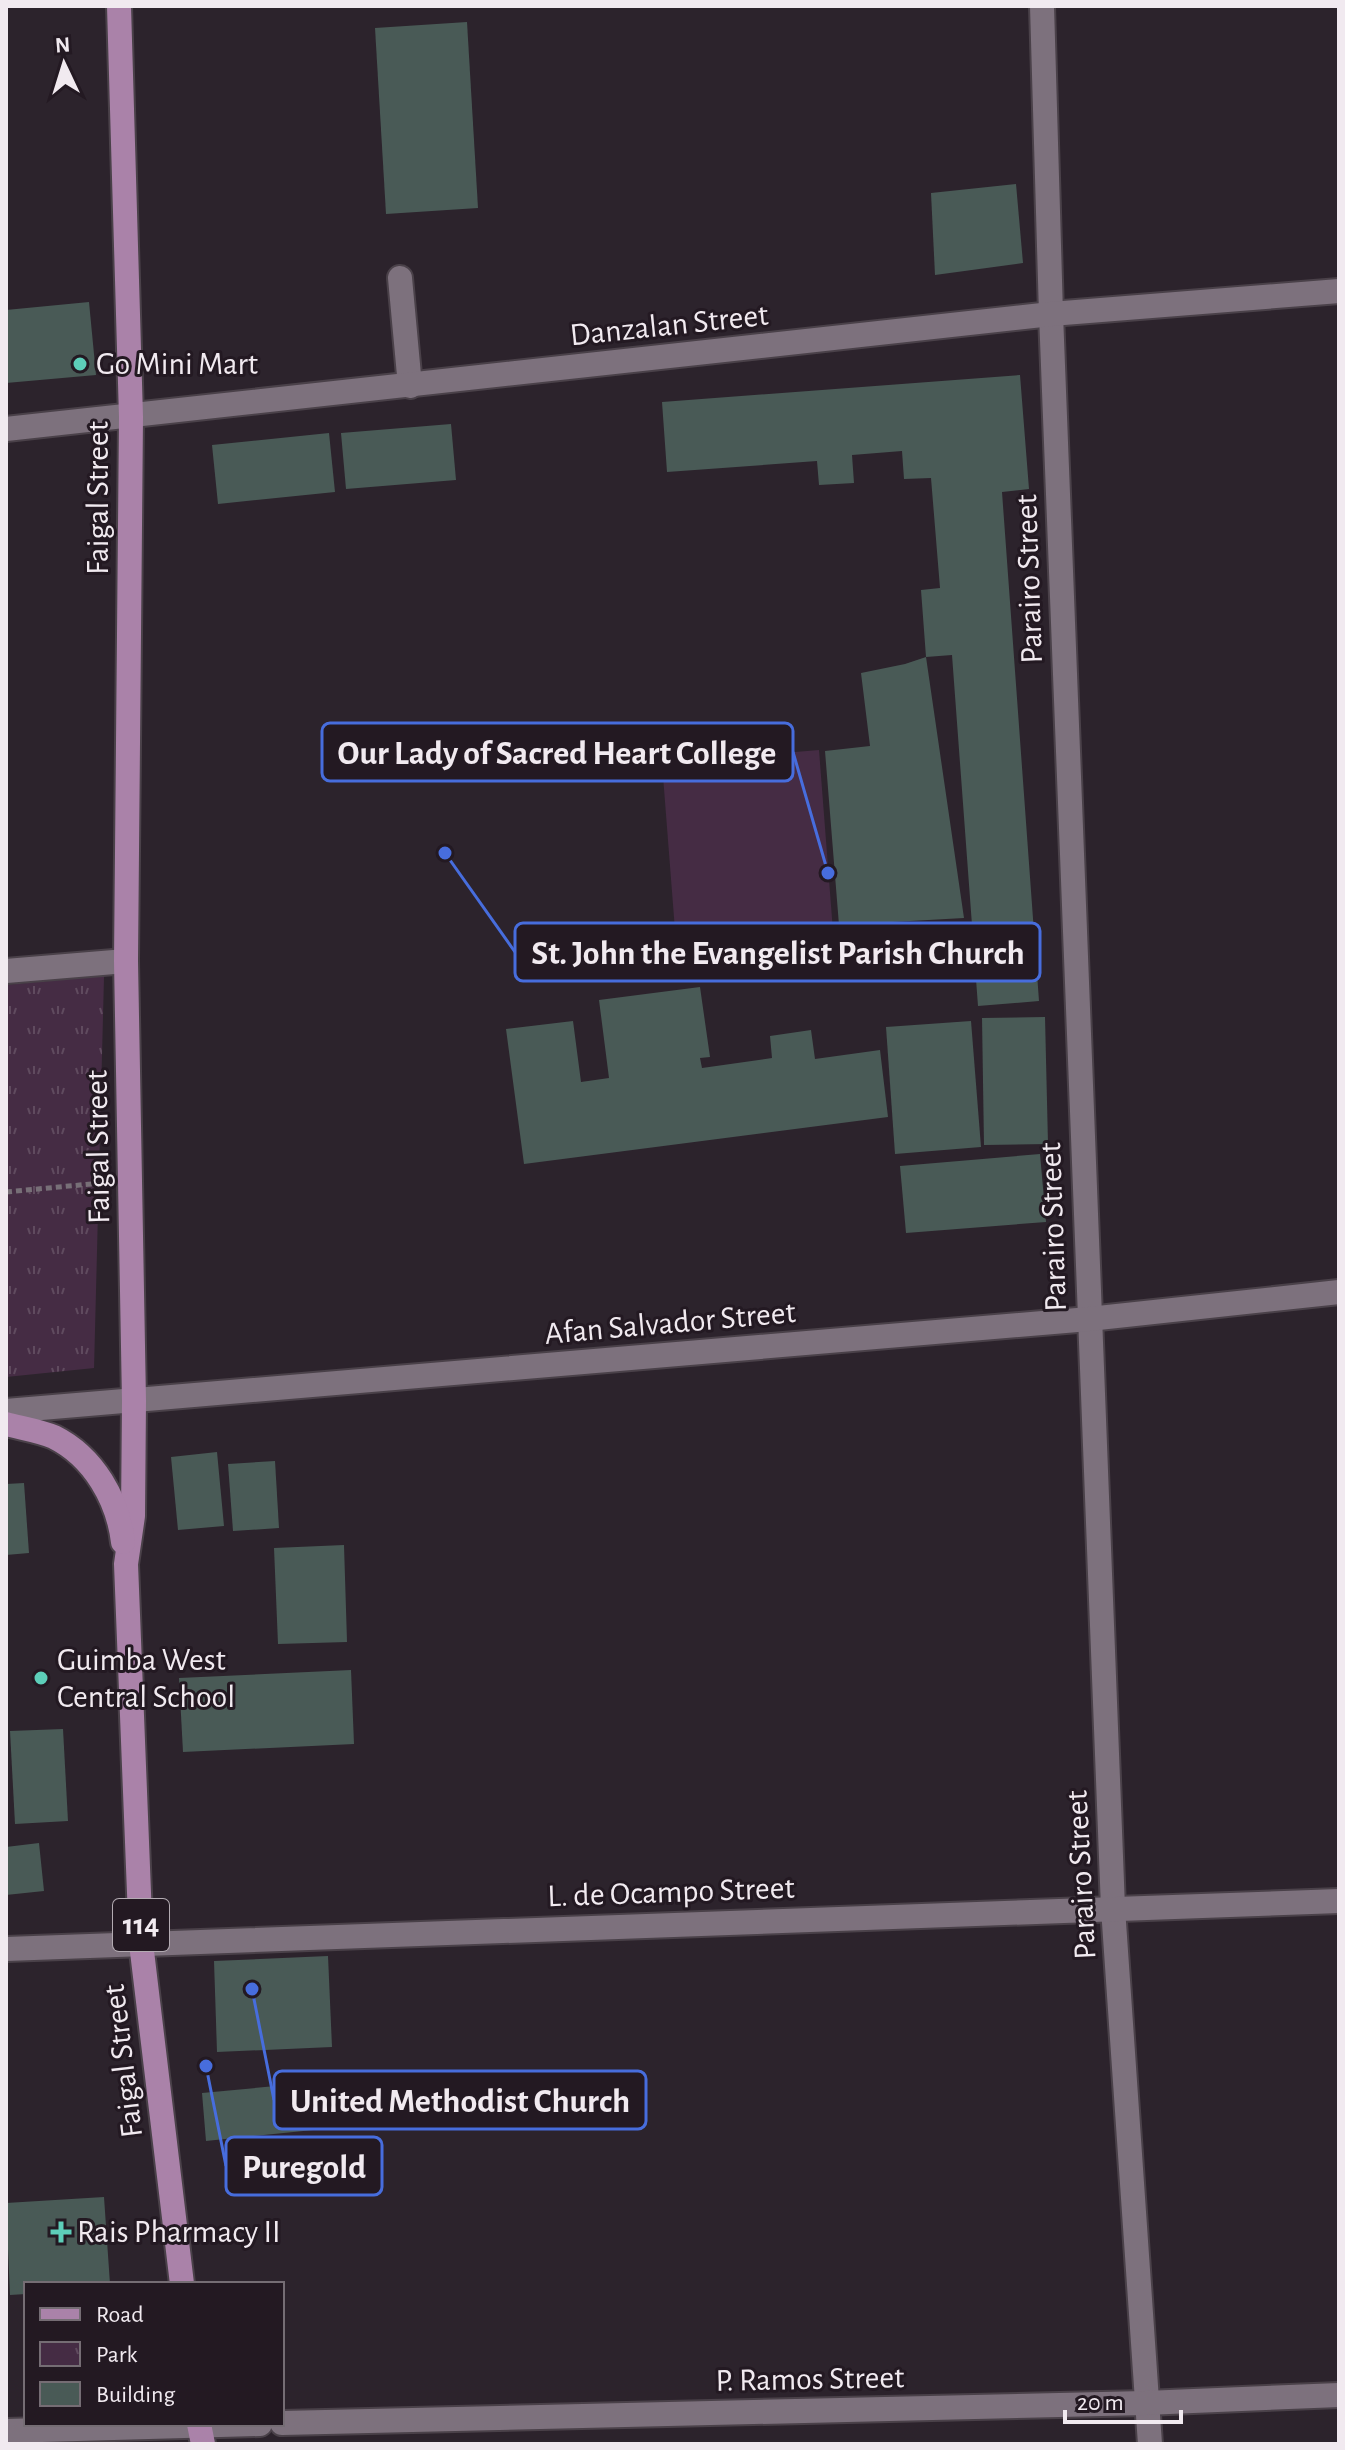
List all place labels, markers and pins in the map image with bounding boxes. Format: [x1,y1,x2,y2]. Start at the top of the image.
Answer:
place label: Go Mini Mart [96,348,258,380]
marker: Go Mini Mart [71,355,89,373]
callout: Our Lady of Sacred Heart College [322,723,793,781]
callout: St. John the Evangelist Parish Church [515,923,1040,981]
place label: Guimba West Central School [57,1644,235,1713]
marker: Guimba West Central School [32,1669,50,1687]
callout: United Methodist Church [274,2071,646,2129]
callout: Puregold [226,2137,382,2195]
place label: Rais Pharmacy II [77,2216,281,2248]
marker: Rais Pharmacy II [52,2223,70,2241]

